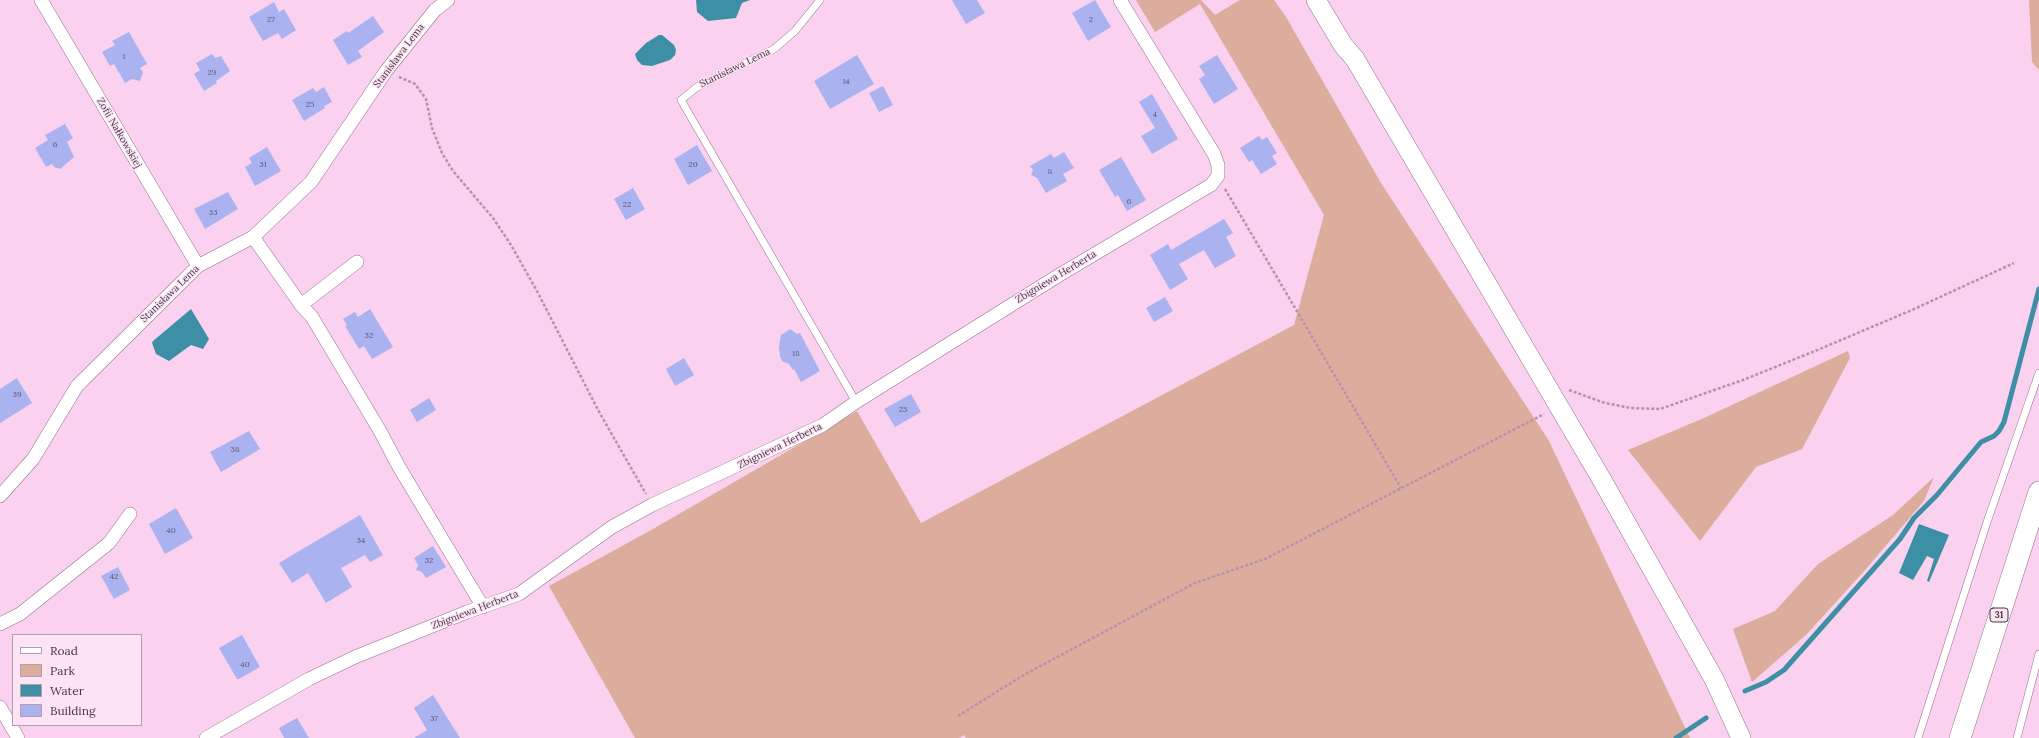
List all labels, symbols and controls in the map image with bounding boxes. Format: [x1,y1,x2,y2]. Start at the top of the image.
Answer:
house number: 27 [267,15,275,25]
house number: 2 [1089,15,1093,25]
street label: Stanisława Lema [371,22,427,90]
street label: Stanisława Lema [698,46,772,90]
house number: 1 [123,52,125,62]
house number: 29 [208,68,216,78]
house number: 14 [842,77,850,87]
street label: Zofii Nałkowskiej [94,96,144,170]
house number: 25 [306,100,314,110]
house number: 4 [1153,110,1157,120]
house number: 6 [53,140,57,150]
house number: 31 [259,160,267,170]
house number: 20 [688,160,698,170]
house number: 8 [1048,167,1052,177]
house number: 6 [1127,197,1131,207]
house number: 22 [623,200,631,210]
house number: 33 [209,208,217,218]
street label: Zbigniewa Herberta [1013,248,1099,306]
street label: Stanisława Lema [138,263,202,325]
house number: 32 [365,331,373,341]
house number: 18 [792,349,800,359]
house number: 39 [12,390,22,400]
house number: 23 [899,405,907,415]
street label: Zbigniewa Herberta [736,420,824,472]
house number: 38 [231,445,239,455]
house number: 40 [166,526,176,536]
house number: 34 [357,536,365,546]
house number: 32 [425,556,433,566]
house number: 42 [110,572,118,582]
street label: Zbigniewa Herberta [430,588,520,632]
road number: 31 [1990,608,2008,622]
legend [12,634,142,726]
text: Road [50,643,78,658]
house number: 40 [240,660,250,670]
text: Park [50,663,75,678]
text: Water [50,683,84,698]
text: Building [50,703,96,718]
house number: 37 [430,714,438,724]

